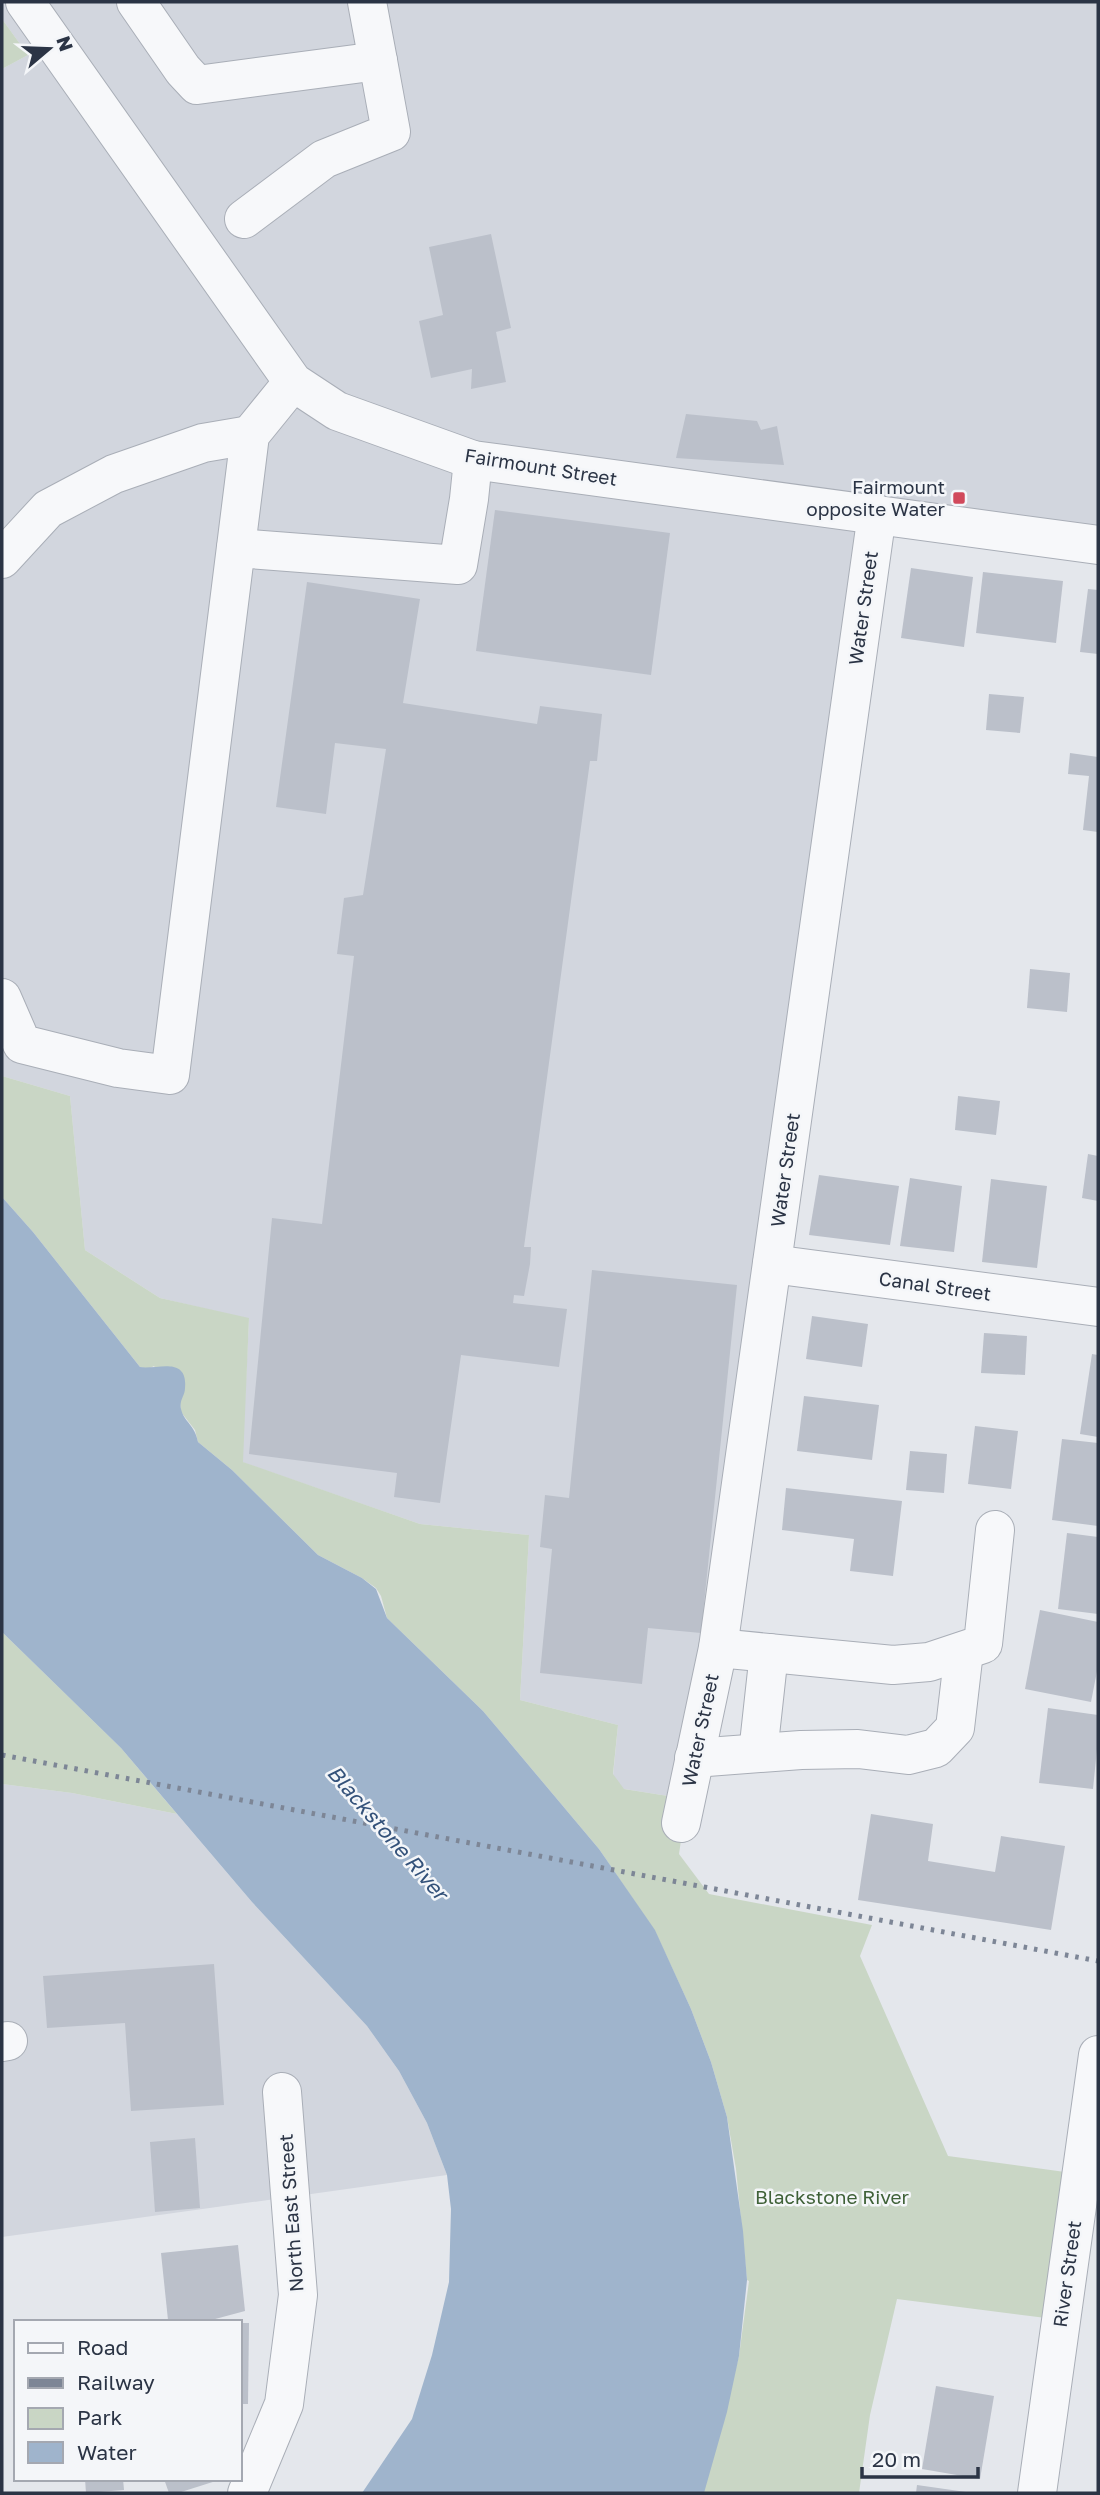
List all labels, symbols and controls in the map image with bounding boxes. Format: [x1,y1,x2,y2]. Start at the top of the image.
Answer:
north arrow [14,14,84,84]
text: N [52,33,79,54]
street label: Fairmount Street [463,443,619,490]
place label: Fairmount opposite Water [806,475,946,520]
marker: Fairmount opposite Water [951,490,967,506]
street label: Water Street [843,549,882,666]
street label: Water Street [765,1111,804,1228]
street label: Canal Street [877,1266,993,1305]
street label: Water Street [676,1671,723,1789]
water label: Blackstone River [322,1760,455,1907]
street label: North East Street [274,2133,308,2293]
park label: Blackstone River [755,2185,910,2208]
street label: River Street [1048,2219,1085,2329]
legend [14,2320,242,2481]
text: Road [77,2334,128,2360]
text: Railway [77,2369,155,2395]
text: Park [77,2404,123,2430]
scale bar [862,2436,978,2480]
text: Water [77,2439,137,2465]
text: 20 m [872,2446,921,2472]

